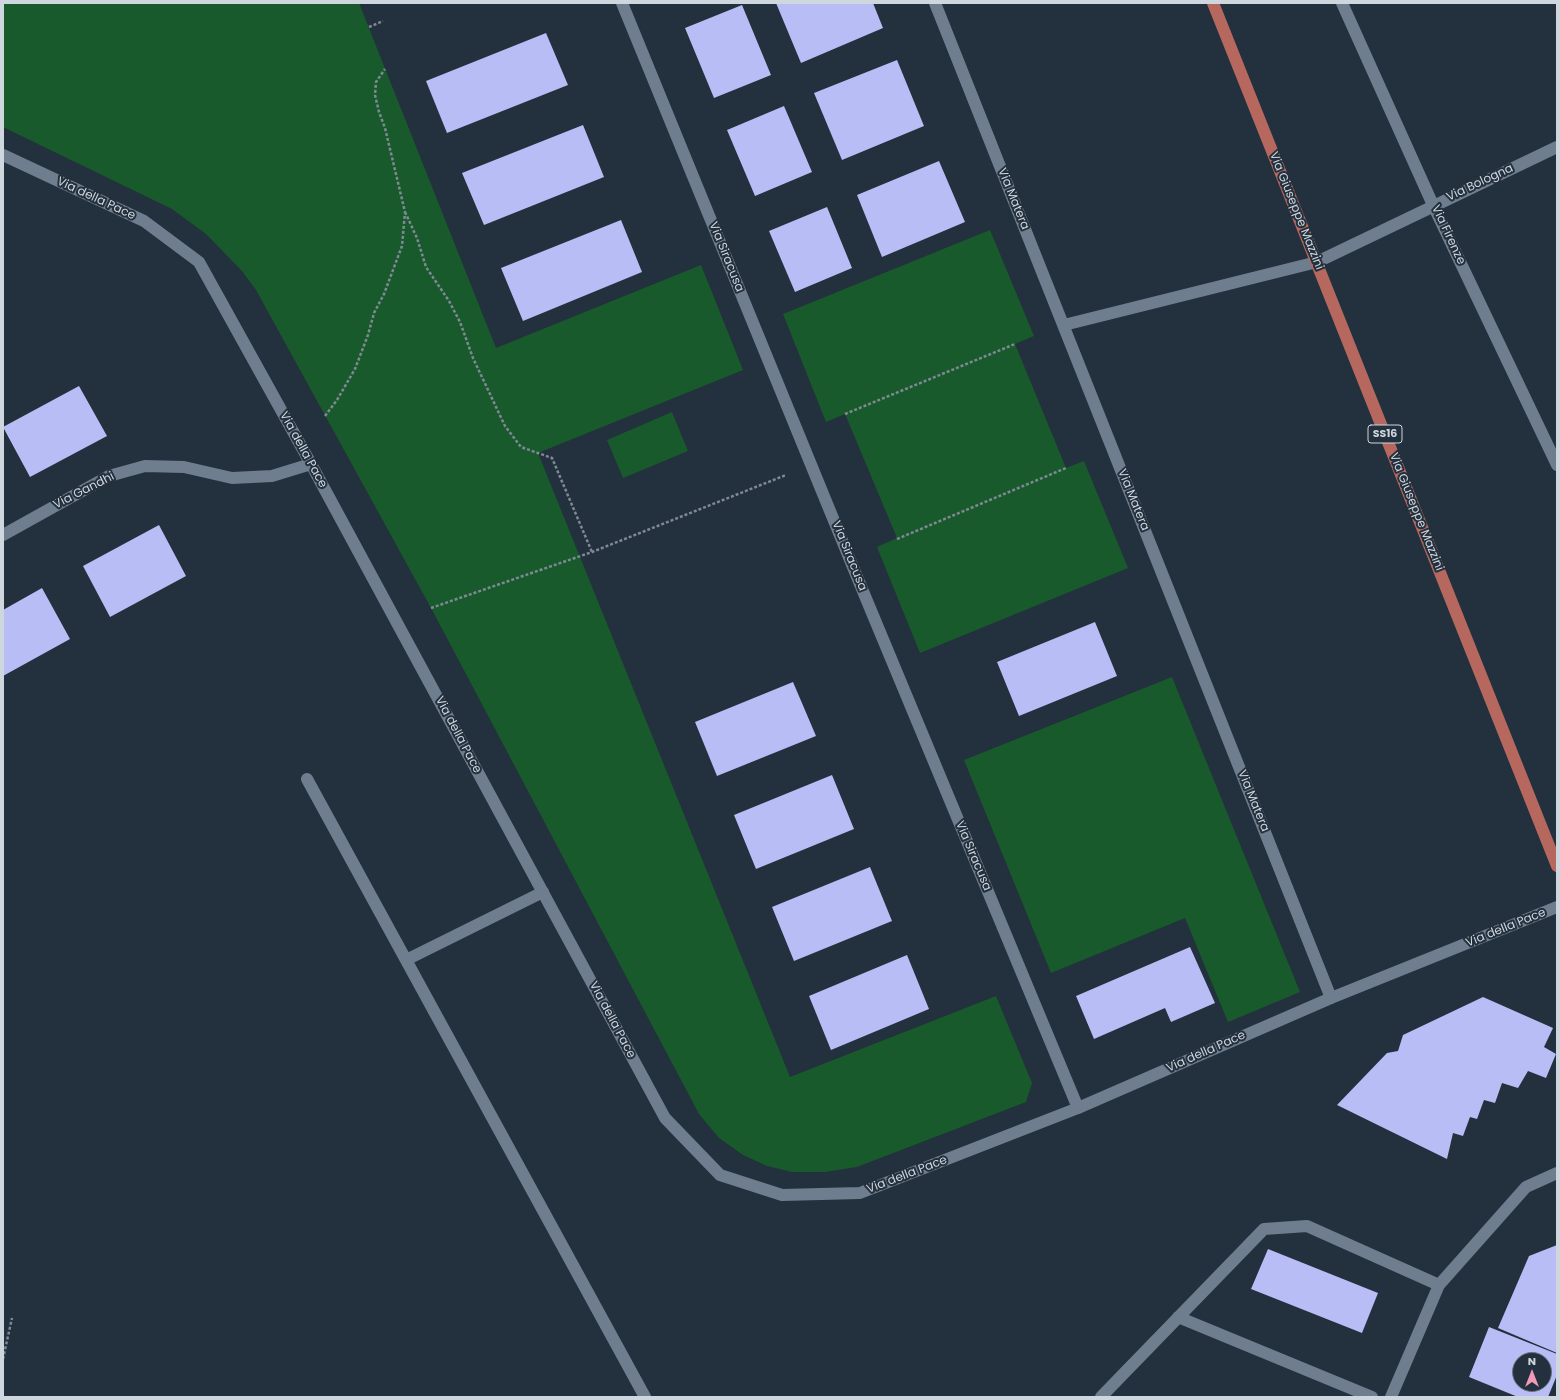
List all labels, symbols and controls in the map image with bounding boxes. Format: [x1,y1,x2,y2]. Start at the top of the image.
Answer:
street label: Via Giuseppe Mazzini [1266,150,1326,272]
street label: Via Bologna [1444,161,1516,205]
street label: Via Matera [994,166,1032,232]
street label: Via della Pace [54,175,138,223]
street label: Via Firenze [1428,203,1468,267]
street label: Via Siracusa [705,220,747,294]
street label: Via della Pace [276,409,330,491]
road number: SS16 [1368,425,1402,443]
street label: Via Giuseppe Mazzini [1386,451,1446,573]
street label: Via Matera [1114,467,1152,533]
street label: Via Gandhi [51,470,117,512]
street label: Via Siracusa [828,519,870,593]
street label: Via della Pace [432,694,484,776]
street label: Via Matera [1234,768,1272,834]
street label: Via Siracusa [952,819,994,893]
street label: Via della Pace [1464,905,1548,951]
street label: Via della Pace [586,979,638,1061]
street label: Via della Pace [1164,1028,1248,1076]
street label: Via della Pace [865,1153,949,1197]
north arrow [1512,1352,1552,1392]
text: N [1528,1353,1536,1369]

